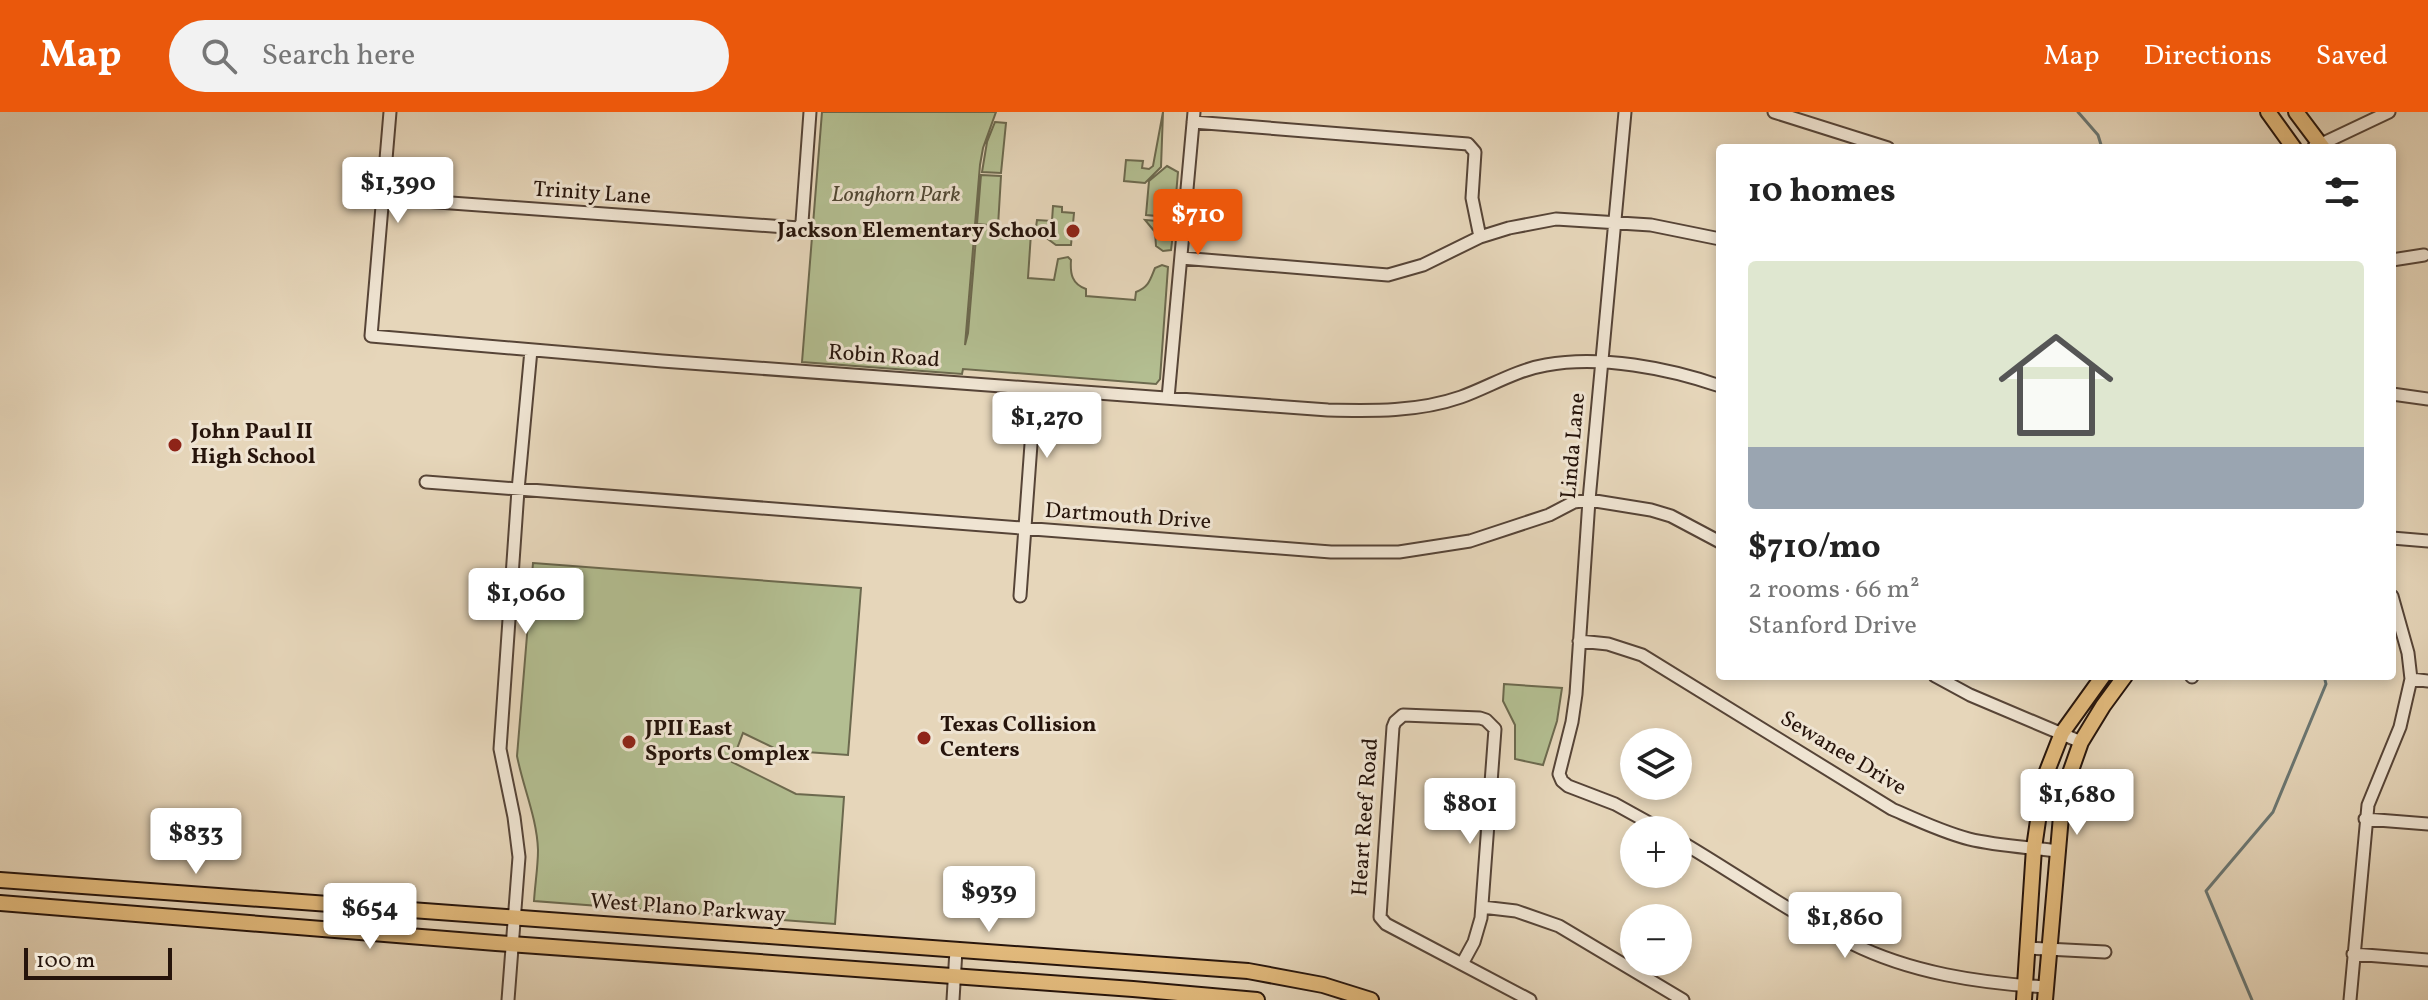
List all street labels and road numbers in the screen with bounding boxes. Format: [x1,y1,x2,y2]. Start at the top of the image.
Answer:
street label: Trinity Lane [532,174,652,214]
street label: Robin Road [827,338,941,376]
street label: Linda Lane [1554,392,1594,500]
street label: Dartmouth Drive [1044,496,1212,538]
street label: Sewanee Drive [1774,704,1912,804]
street label: Heart Reef Road [1345,737,1387,897]
street label: West Plano Parkway [589,887,787,931]

